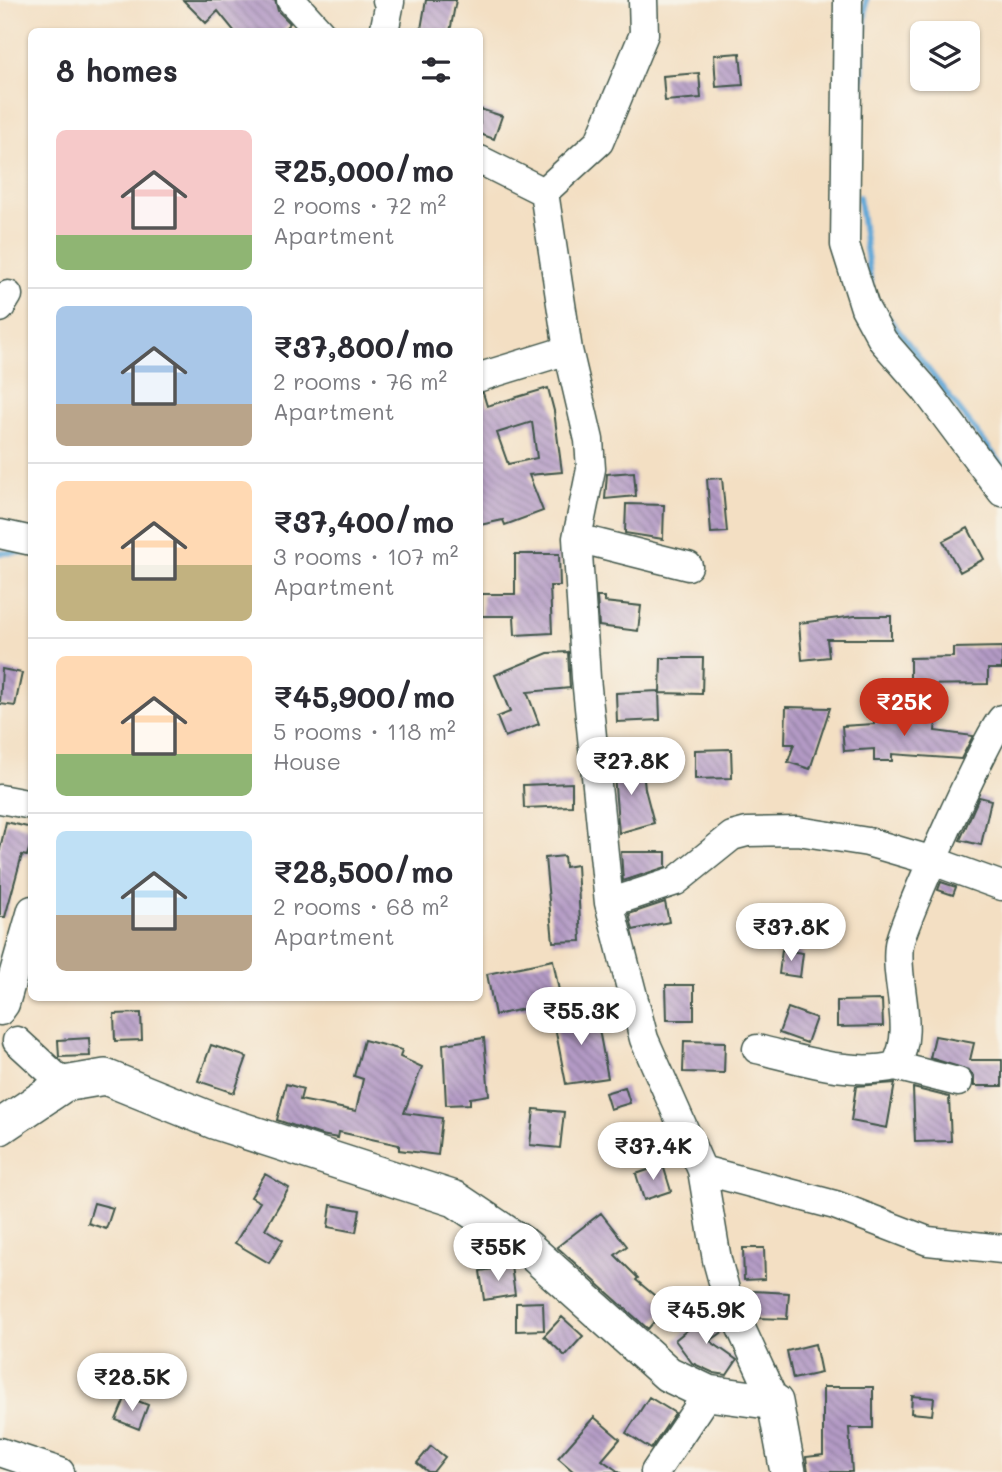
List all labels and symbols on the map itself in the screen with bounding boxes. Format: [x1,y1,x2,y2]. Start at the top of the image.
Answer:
pin: ₹25K [863,678,945,738]
pin: ₹27.8K [574,738,688,797]
pin: ₹37.8K [734,904,848,963]
pin: ₹55.3K [524,988,638,1047]
pin: ₹37.4K [596,1122,710,1182]
pin: ₹55K [457,1224,539,1283]
pin: ₹45.9K [649,1286,763,1346]
pin: ₹28.5K [75,1354,189,1413]

